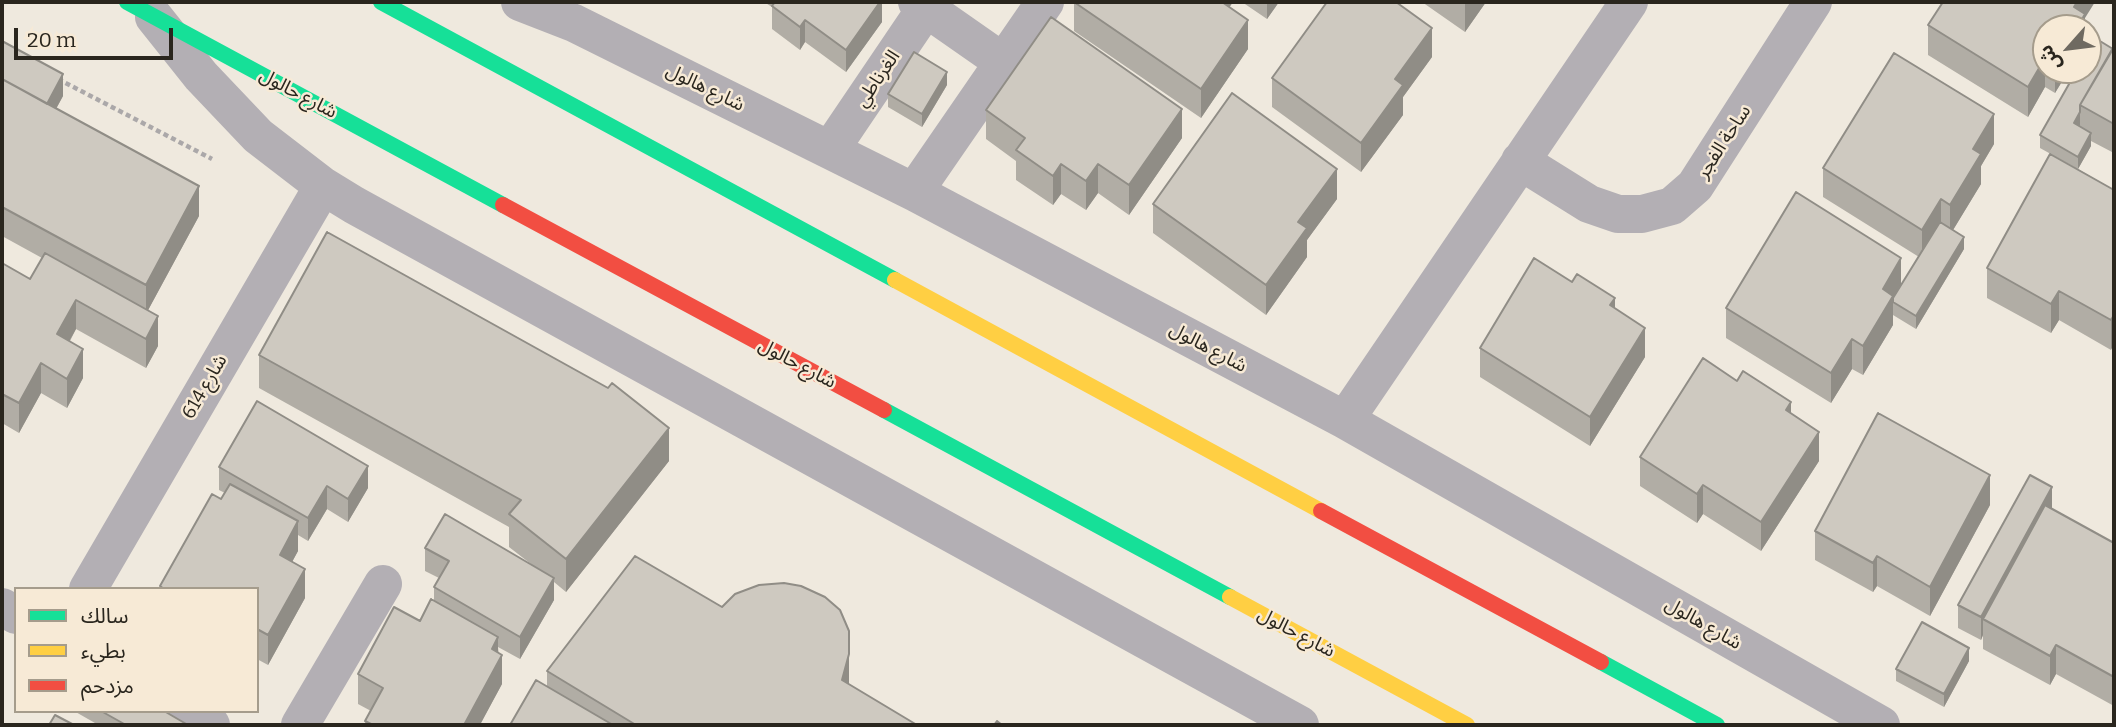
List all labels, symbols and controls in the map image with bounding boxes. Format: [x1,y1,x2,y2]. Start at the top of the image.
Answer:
scale bar [18,14,177,58]
north arrow [2032,14,2102,84]
text: 20 m [27,27,76,53]
text: ش [2034,41,2066,75]
street label: الغرناطي [851,46,905,112]
street label: شارع هالول [662,59,748,117]
street label: شارع حالول [255,64,341,124]
street label: ساحة الفجر [1692,101,1756,183]
street label: شارع هالول [1165,318,1251,378]
street label: شارع حالول [754,334,840,394]
street label: شارع 614 [177,351,233,423]
legend [14,587,259,713]
street label: شارع هالول [1661,593,1745,655]
text: سالك [81,603,128,629]
street label: شارع حالول [1253,603,1339,663]
text: بطيء [81,638,126,664]
text: مزدحم [81,673,134,699]

